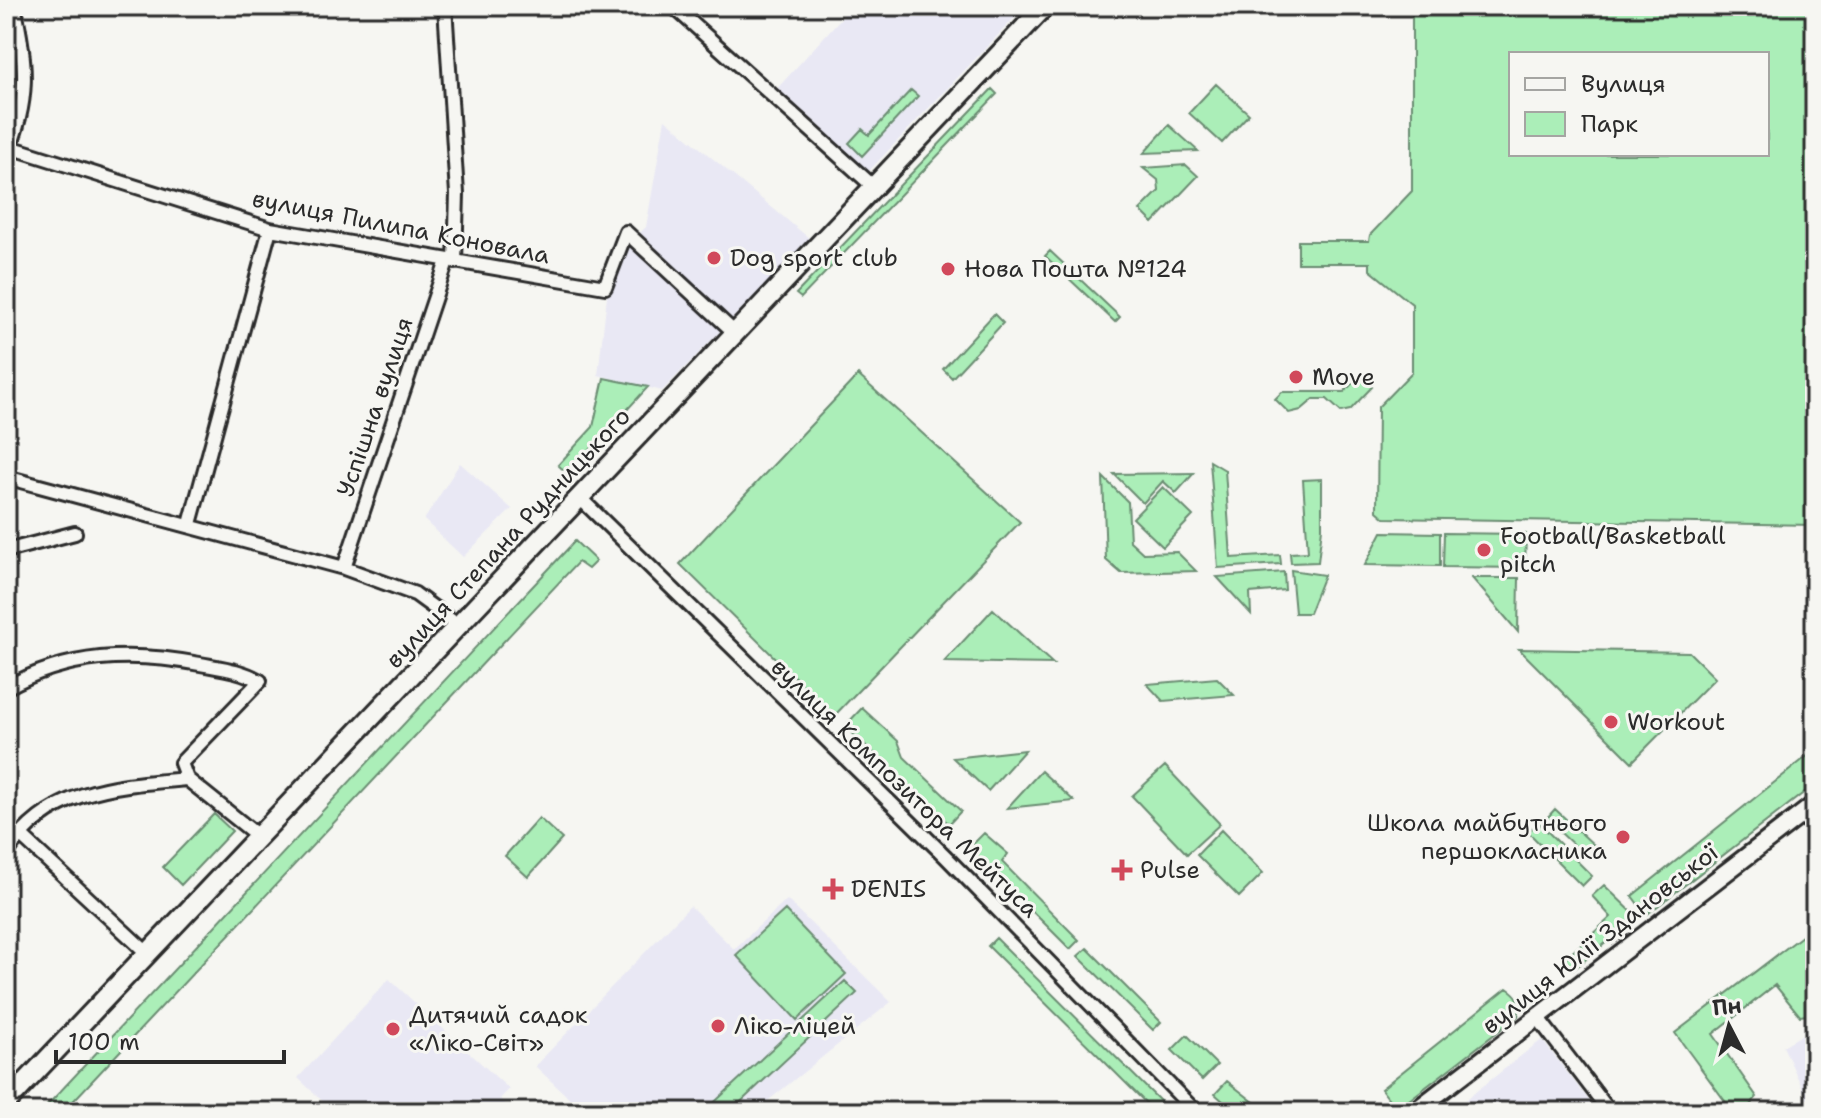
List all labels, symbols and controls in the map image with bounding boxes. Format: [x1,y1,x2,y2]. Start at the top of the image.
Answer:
legend [1509,52,1769,156]
text: Вулиця [1581,68,1666,100]
text: Парк [1581,108,1638,140]
street label: вулиця Пилипа Коновала [249,182,553,272]
place label: Dog sport club [730,242,898,274]
marker: Dog sport club [705,249,723,267]
place label: Нова Пошта №124 [964,253,1187,285]
marker: Нова Пошта №124 [939,260,957,278]
street label: Успішна вулиця [329,313,421,501]
place label: Move [1312,361,1375,393]
marker: Move [1287,368,1305,386]
street label: вулиця Степана Рудницького [378,401,638,675]
place label: Football/Basketball pitch [1500,520,1726,580]
marker: Football/Basketball pitch [1475,541,1493,559]
street label: вулиця Композитора Мейтуса [764,651,1046,925]
place label: Workout [1627,706,1725,738]
marker: Workout [1602,713,1620,731]
place label: Школа майбутнього першокласника [1367,807,1607,867]
marker: Школа майбутнього першокласника [1614,828,1632,846]
street label: вулиця Юлії Здановської [1475,836,1726,1041]
place label: Pulse [1140,854,1200,886]
marker: Pulse [1111,859,1133,881]
place label: DENIS [851,873,926,905]
marker: DENIS [822,878,844,900]
north arrow [1689,986,1769,1066]
text: Пн [1711,991,1743,1023]
place label: Дитячий садок «Ліко-Світ» [409,999,588,1059]
place label: Ліко-ліцей [734,1010,856,1042]
scale bar [56,1014,284,1064]
marker: Ліко-ліцей [709,1017,727,1035]
marker: Дитячий садок «Ліко-Світ» [384,1020,402,1038]
text: 100 m [68,1026,140,1058]

